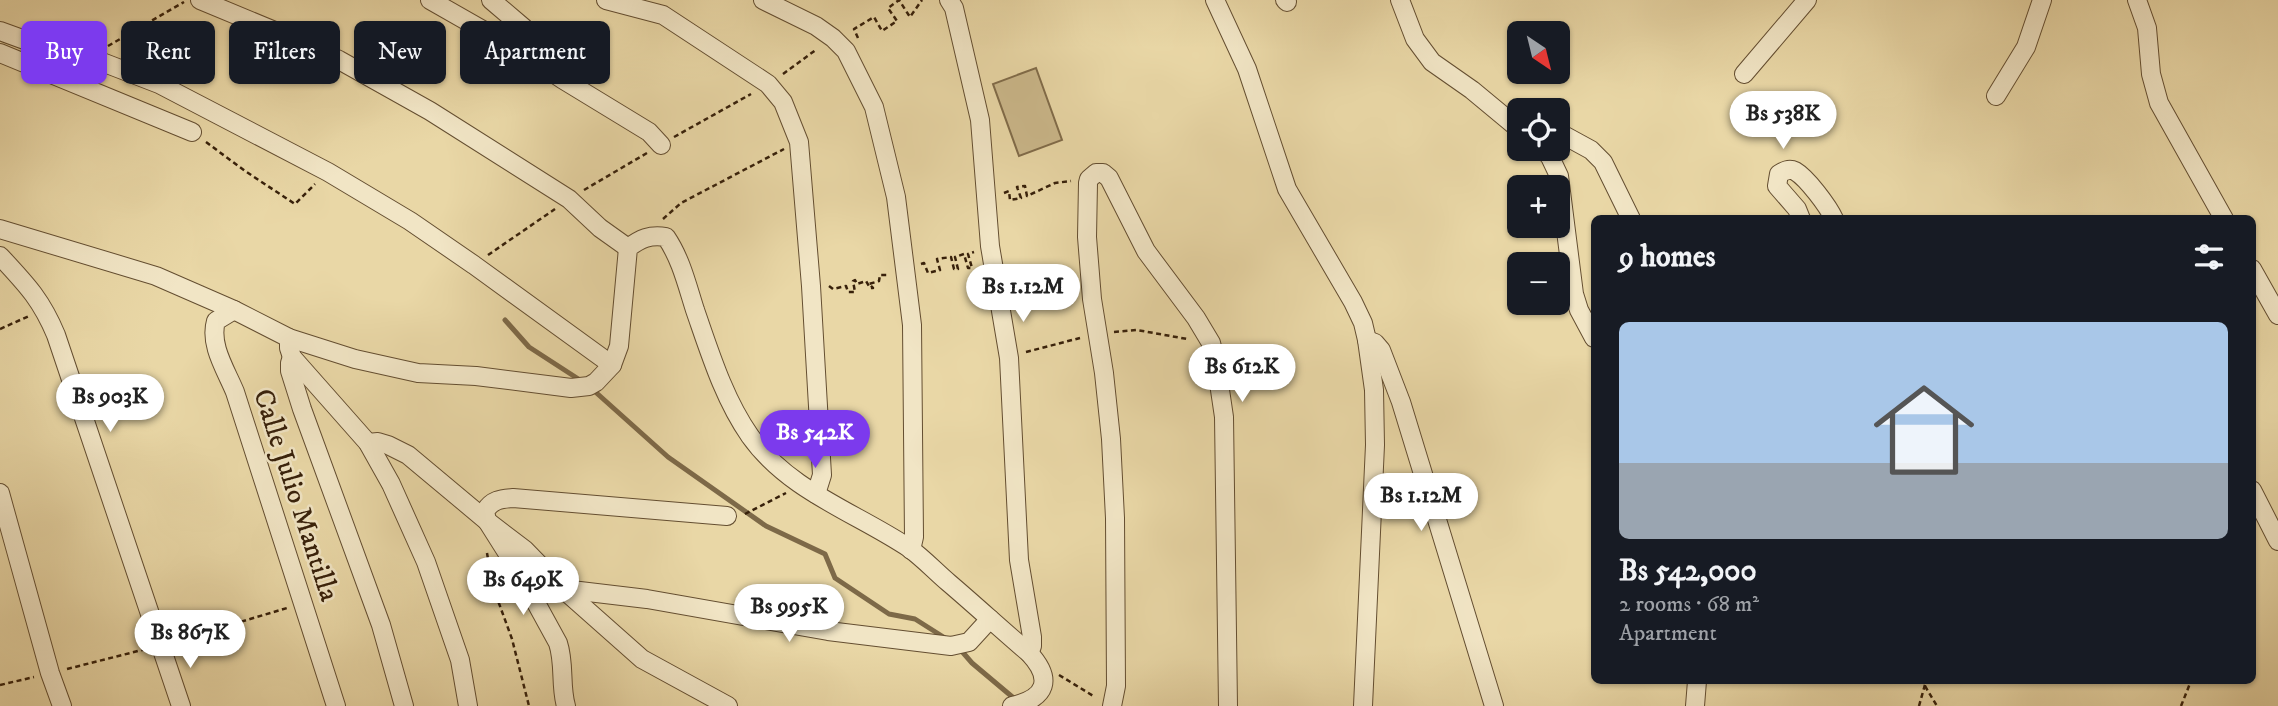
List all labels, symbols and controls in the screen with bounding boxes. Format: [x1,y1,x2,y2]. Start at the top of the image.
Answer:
chip: Buy [21,21,107,84]
chip: Rent [121,21,215,84]
chip: Filters [229,21,340,84]
chip: New [354,21,446,84]
chip: Apartment [460,21,610,84]
north arrow [1507,21,1570,84]
map controls [1507,21,1570,315]
pin: Bs 538K [1718,92,1848,151]
button: locate [1507,98,1570,161]
text: Bs 538K [1746,99,1820,128]
button: + [1507,175,1570,238]
icon: filters [2190,238,2228,276]
text: 9 homes [1619,239,1716,276]
button: − [1507,252,1570,315]
pin: Bs 1.12M [951,264,1095,324]
text: Bs 1.12M [982,272,1064,301]
pin: Bs 612K [1177,344,1307,404]
text: Bs 612K [1205,352,1279,381]
icon: home [1861,367,1987,493]
pin: Bs 903K [45,374,175,434]
text: Bs 903K [72,382,148,411]
street label: Calle Julio Mantilla [245,384,347,606]
pin: Bs 542K [750,410,880,470]
text: Bs 542K [776,418,854,447]
pin: Bs 1.12M [1349,474,1493,533]
text: Bs 1.12M [1380,481,1462,510]
text: Bs 542,000 [1619,553,1757,590]
pin: Bs 649K [458,558,588,617]
text: Bs 649K [483,565,563,594]
pin: Bs 995K [724,584,854,644]
text: 2 rooms · 68 m² [1619,590,1759,619]
text: Bs 995K [750,592,828,621]
pin: Bs 867K [125,610,255,670]
text: Bs 867K [151,618,229,647]
text: Apartment [1619,619,1717,648]

